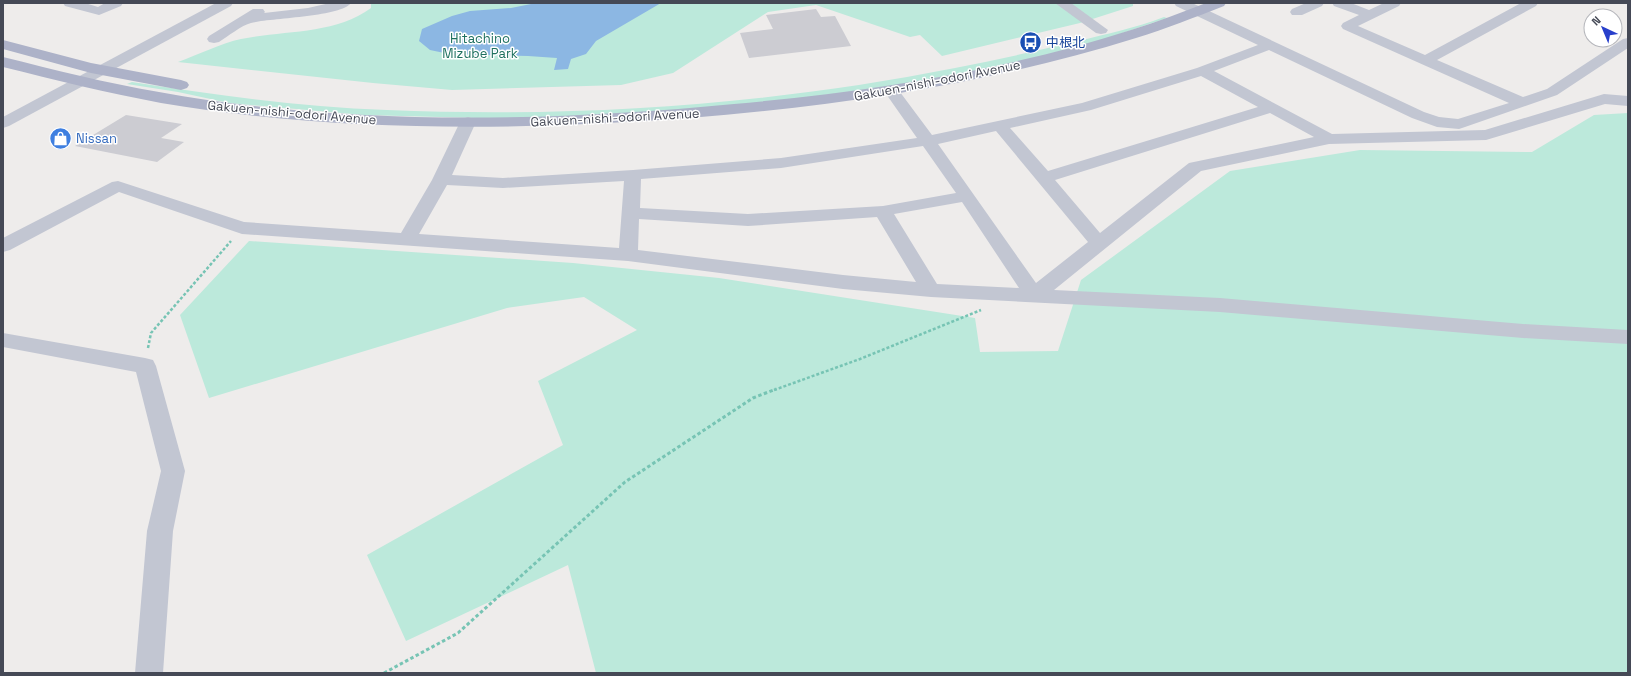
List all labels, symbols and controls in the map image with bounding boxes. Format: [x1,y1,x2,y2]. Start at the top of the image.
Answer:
north arrow [1583,8,1623,48]
text: N [1589,13,1604,28]
bus stop icon: 中根北 [1017,29,1043,55]
park label: Hitachino Mizube Park [442,30,518,62]
place label: 中根北 [1046,34,1085,51]
street label: Gakuen-nishi-odori Avenue [852,56,1022,105]
street label: Gakuen-nishi-odori Avenue [207,97,377,128]
street label: Gakuen-nishi-odori Avenue [530,105,700,130]
shop icon: Nissan [47,125,73,151]
place label: Nissan [76,130,117,147]

